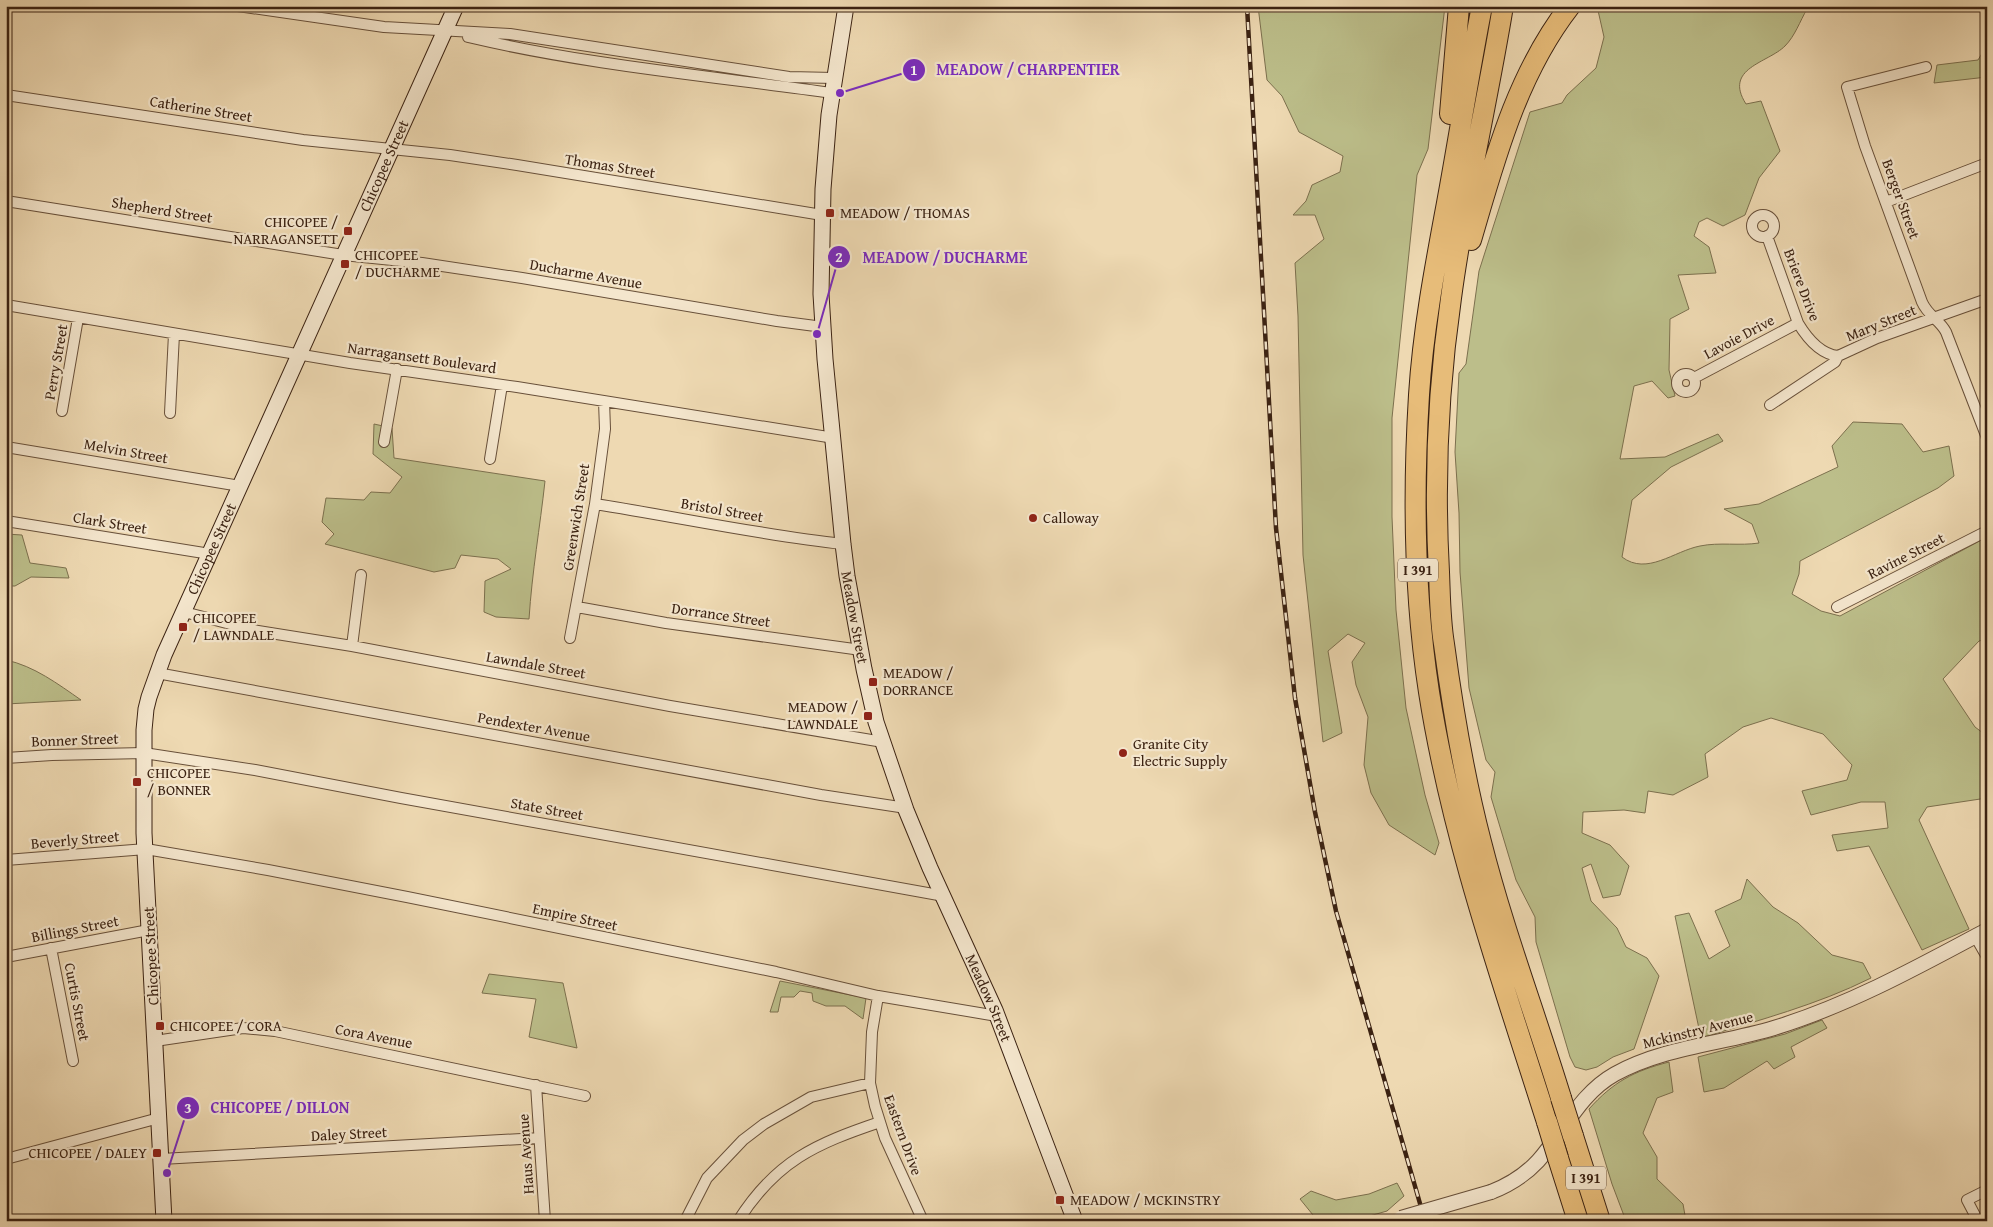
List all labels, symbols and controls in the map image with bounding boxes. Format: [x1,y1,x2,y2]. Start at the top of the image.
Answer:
callout: MEADOW / CHARPENTIER [901,54,1130,85]
text: MEADOW / CHARPENTIER [936,57,1120,81]
text: 1 [910,59,918,80]
street label: Catherine Street [149,90,254,127]
street label: Chicopee Street [354,116,414,215]
street label: Thomas Street [563,148,657,183]
street label: Berger Street [1877,156,1926,242]
street label: Shepherd Street [110,191,215,228]
place label: MEADOW / THOMAS [840,202,970,223]
marker: MEADOW / THOMAS [824,207,836,219]
place label: CHICOPEE / NARRAGANSETT [233,211,339,249]
marker: CHICOPEE / NARRAGANSETT [342,225,354,237]
callout: MEADOW / DUCHARME [827,242,1037,273]
place label: CHICOPEE / DUCHARME [355,244,441,282]
text: MEADOW / DUCHARME [862,245,1028,269]
text: 2 [835,246,843,267]
street label: Briere Drive [1779,246,1826,324]
street label: Ducharme Avenue [528,253,644,294]
marker: CHICOPEE / DUCHARME [339,258,351,270]
street label: Mary Street [1842,299,1920,346]
street label: Lavoie Drive [1700,309,1778,364]
street label: Perry Street [39,322,73,401]
street label: Narragansett Boulevard [346,337,498,378]
street label: Melvin Street [82,433,170,468]
street label: Greenwich Street [557,461,594,572]
street label: Bristol Street [679,492,766,527]
street label: Chicopee Street [182,499,241,598]
street label: Clark Street [72,506,149,539]
place label: Calloway [1043,507,1100,528]
marker: Calloway [1027,512,1039,524]
street label: Ravine Street [1864,527,1949,584]
road number: I 391 [1398,558,1438,582]
street label: Meadow Street [836,569,874,666]
street label: Dorrance Street [670,597,772,632]
place label: CHICOPEE / LAWNDALE [193,607,275,645]
marker: CHICOPEE / LAWNDALE [177,621,189,633]
street label: Lawndale Street [485,645,588,684]
place label: MEADOW / DORRANCE [883,662,954,700]
marker: MEADOW / DORRANCE [867,676,879,688]
place label: MEADOW / LAWNDALE [787,696,858,734]
street label: Pendexter Avenue [476,706,592,747]
marker: MEADOW / LAWNDALE [862,710,874,722]
street label: Bonner Street [31,727,120,752]
place label: Granite City Electric Supply [1133,733,1228,771]
marker: Granite City Electric Supply [1117,747,1129,759]
place label: CHICOPEE / BONNER [147,762,211,800]
marker: CHICOPEE / BONNER [131,776,143,788]
street label: State Street [509,792,586,825]
street label: Beverly Street [30,825,121,854]
street label: Empire Street [531,897,620,936]
street label: Chicopee Street [137,906,164,1006]
street label: Billings Street [29,910,121,947]
street label: Meadow Street [961,950,1017,1045]
street label: Curtis Street [60,961,95,1043]
street label: Mckinstry Avenue [1640,1006,1755,1053]
place label: CHICOPEE / CORA [170,1015,282,1036]
street label: Cora Avenue [334,1018,415,1053]
marker: CHICOPEE / CORA [154,1020,166,1032]
callout: CHICOPEE / DILLON [176,1092,360,1123]
street label: Eastern Drive [879,1092,928,1178]
text: CHICOPEE / DILLON [211,1095,350,1119]
text: 3 [184,1097,192,1118]
street label: Haus Avenue [512,1113,539,1195]
street label: Daley Street [310,1121,388,1146]
place label: CHICOPEE / DALEY [28,1142,147,1163]
marker: CHICOPEE / DALEY [151,1147,163,1159]
road number: I 391 [1566,1166,1606,1190]
place label: MEADOW / MCKINSTRY [1070,1189,1221,1210]
marker: MEADOW / MCKINSTRY [1054,1194,1066,1206]

